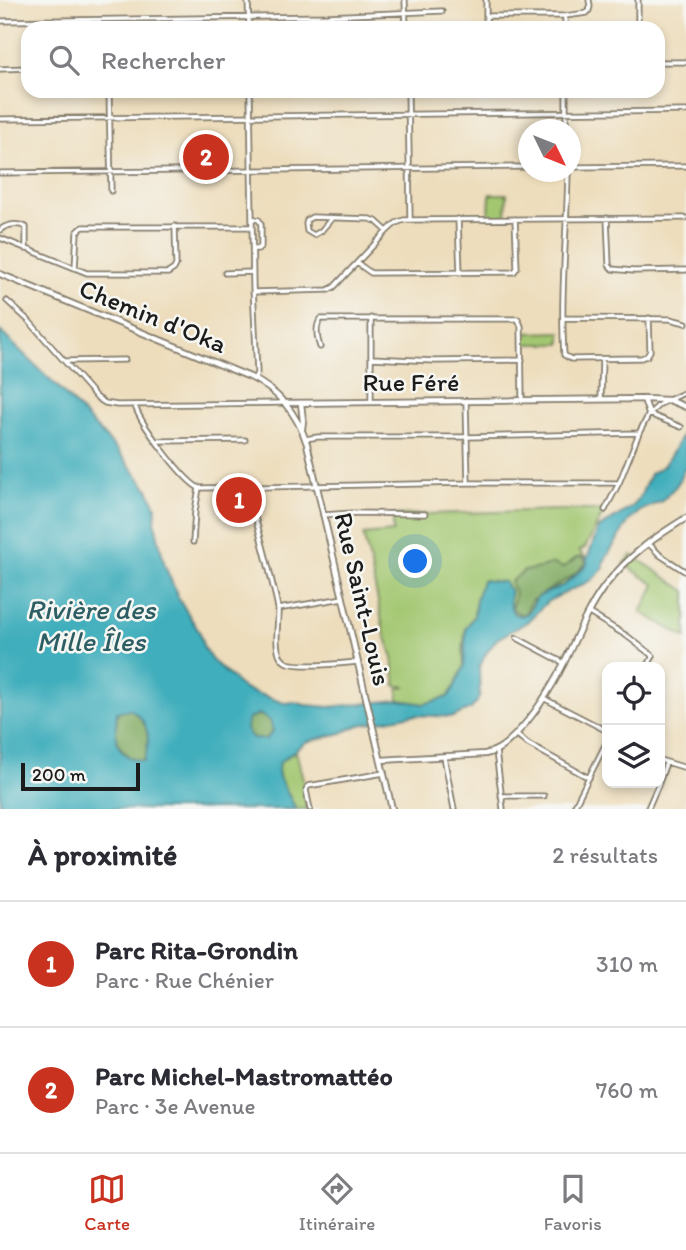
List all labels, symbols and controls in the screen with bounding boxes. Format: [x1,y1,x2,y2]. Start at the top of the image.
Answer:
search box [21,21,665,98]
icon: search [45,41,83,79]
text: Rechercher [101,44,225,76]
north arrow [518,119,581,182]
pin: 2 [183,131,229,183]
street label: Chemin d'Oka [75,272,232,360]
street label: Rue Féré [363,366,459,398]
pin: 1 [216,474,262,526]
street label: Rue Saint-Louis [327,509,399,689]
your location [398,544,432,578]
water label: Rivière des Mille Îles [27,592,157,658]
map controls [602,662,665,788]
button: locate [602,662,665,725]
button: layers [602,725,665,788]
scale bar [21,760,140,792]
text: 200 m [32,763,86,786]
text: À proximité [28,836,177,873]
text: 2 résultats [552,841,658,869]
text: Parc Rita-Grondin [95,934,298,966]
text: 1 [46,950,56,978]
text: 310 m [596,950,658,978]
text: Parc · Rue Chénier [95,966,274,994]
text: Parc Michel-Mastromattéo [95,1060,393,1092]
text: 2 [45,1076,57,1104]
text: 760 m [596,1076,658,1104]
text: Parc · 3e Avenue [95,1092,256,1120]
tab: Carte [84,1170,130,1235]
tab: Itinéraire [299,1170,375,1235]
tab: Favoris [544,1170,602,1235]

